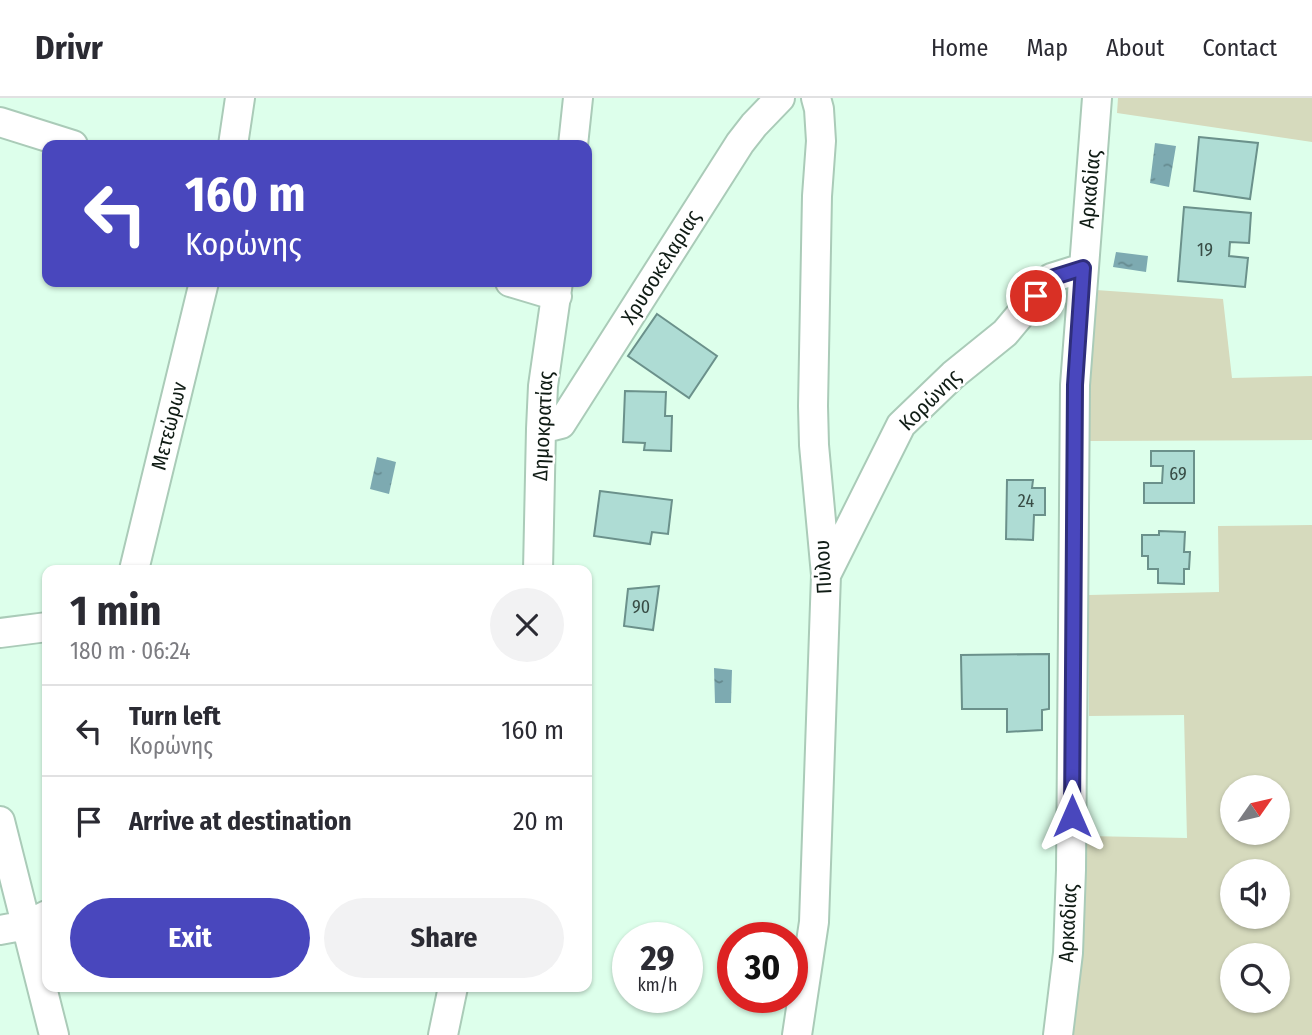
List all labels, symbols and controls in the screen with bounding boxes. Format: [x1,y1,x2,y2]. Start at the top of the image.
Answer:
text: Drivr [35,28,103,68]
text: Home [931,34,988,62]
text: Map [1026,34,1068,62]
text: About [1106,34,1164,62]
text: Contact [1202,34,1277,62]
street label: Αρκαδίας [1074,148,1106,229]
text: 160 m [185,165,306,224]
icon: left [70,168,161,259]
street label: Χρυσοκελαριας [616,205,706,329]
text: Κορώνης [185,225,302,263]
house number: 19 [1197,239,1213,261]
pin [1006,266,1066,326]
icon: arrive [1017,277,1055,315]
street label: Κορώνης [894,364,966,436]
street label: Δημοκρατίας [527,370,559,482]
street label: Μετεώρων [146,379,192,473]
house number: 69 [1169,463,1187,485]
house number: 24 [1018,490,1034,512]
street label: Πύλου [809,539,837,595]
text: 1 min [70,586,161,636]
button: close [490,588,564,662]
house number: 90 [632,596,650,618]
text: 180 m · 06:24 [70,637,190,665]
text: Turn left [129,701,221,732]
icon: left [70,712,108,750]
text: 160 m [501,715,564,746]
text: Κορώνης [129,732,213,760]
north arrow [1220,775,1290,845]
map controls [1220,775,1290,1013]
position arrow [1035,779,1109,853]
icon: arrive [70,803,108,841]
text: Arrive at destination [129,806,352,837]
text: 20 m [513,806,564,837]
button: sound [1220,859,1290,929]
street label: Αρκαδίας [1053,883,1083,963]
button: Exit [70,898,310,978]
button: Share [324,898,564,978]
speed limit sign: 30 [717,922,808,1013]
text: 29 [640,937,675,979]
button: search [1220,943,1290,1013]
text: km/h [637,974,678,996]

